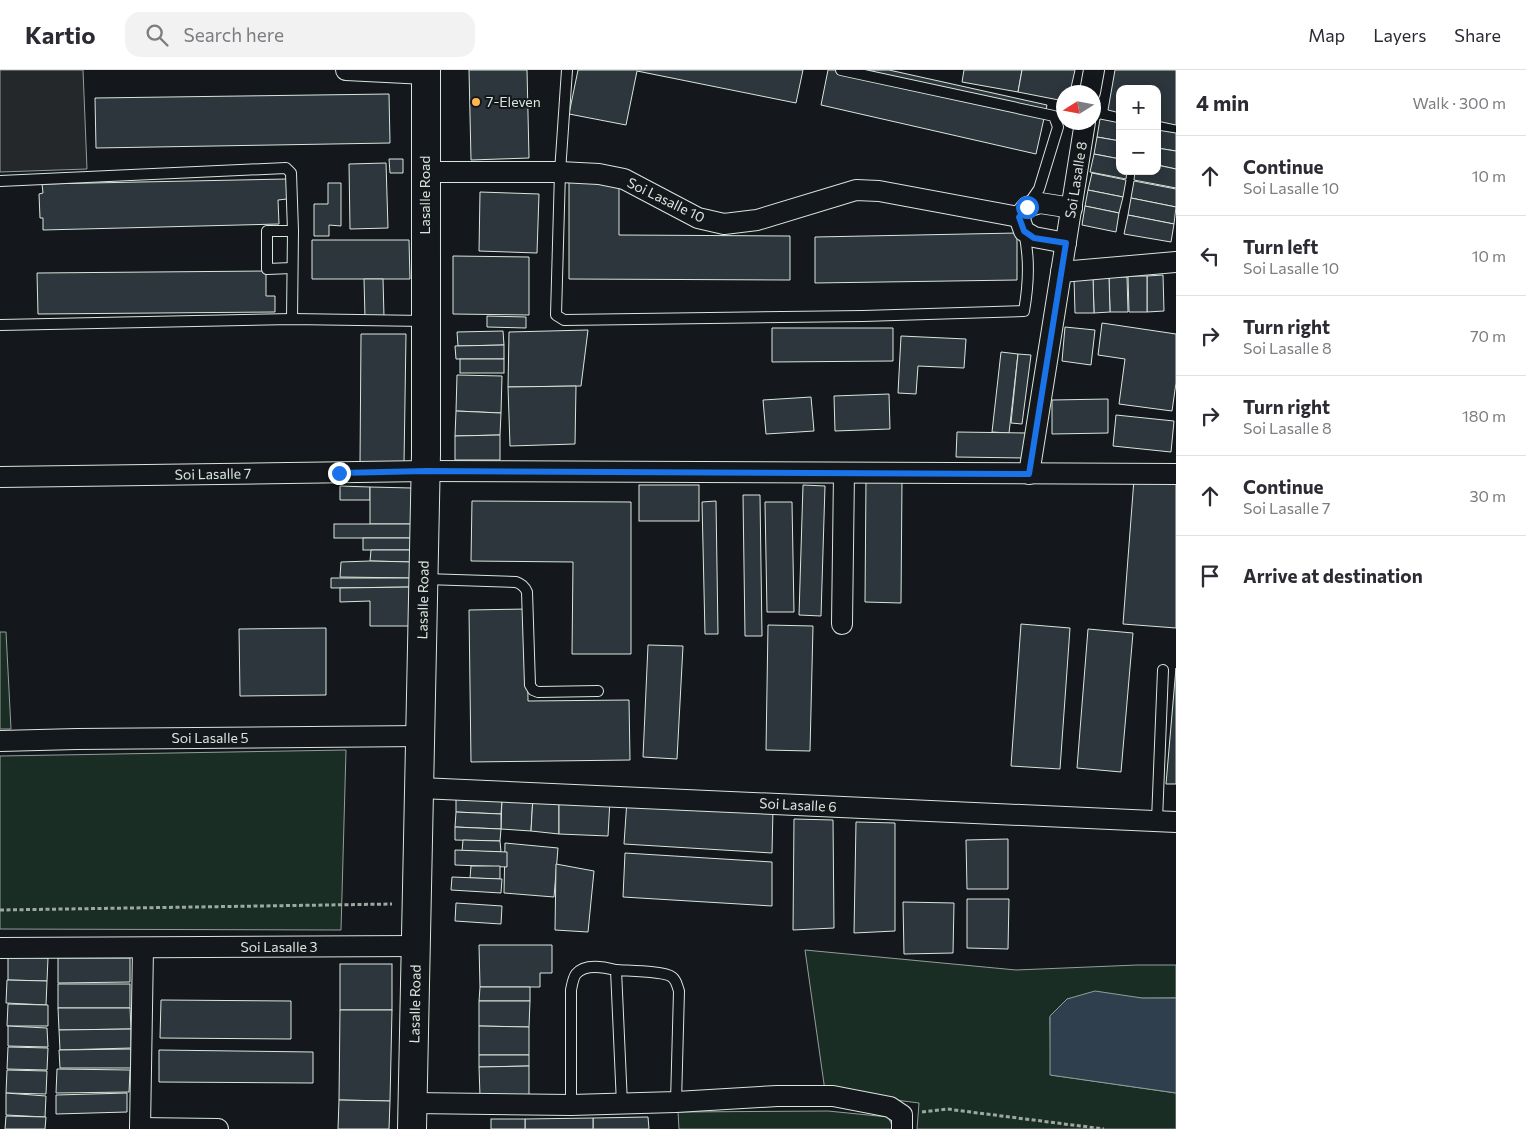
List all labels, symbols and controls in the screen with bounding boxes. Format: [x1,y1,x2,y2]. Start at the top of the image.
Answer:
search box [125,12,475,57]
text: Kartio [25,20,95,49]
icon: search [143,21,171,49]
text: Search here [183,23,284,46]
text: Map [1308,24,1345,46]
text: Layers [1373,24,1426,46]
text: Share [1454,24,1501,46]
north arrow [1056,85,1101,130]
map controls [1116,85,1161,175]
button: + [1116,85,1161,130]
text: 4 min [1196,90,1249,115]
place label: 7-Eleven [486,93,541,110]
text: Walk · 300 m [1412,93,1506,112]
marker: 7-Eleven [470,96,482,108]
button: − [1116,130,1161,175]
street label: Soi Lasalle 8 [1061,140,1090,220]
text: Continue [1243,155,1323,178]
street label: Lasalle Road [416,156,433,234]
icon: ahead [1196,162,1224,190]
text: 10 m [1472,166,1506,185]
street label: Soi Lasalle 10 [625,173,708,226]
text: Soi Lasalle 10 [1243,178,1339,197]
route start [1016,196,1039,219]
text: Turn left [1243,235,1318,258]
icon: left [1196,242,1224,270]
text: 10 m [1472,246,1506,265]
text: Soi Lasalle 10 [1243,258,1339,277]
text: Turn right [1243,315,1330,338]
icon: right [1196,322,1224,350]
text: 70 m [1470,326,1506,345]
text: Soi Lasalle 8 [1243,338,1332,357]
text: Turn right [1243,395,1330,418]
icon: right [1196,402,1224,430]
text: 180 m [1462,406,1506,425]
text: Soi Lasalle 8 [1243,418,1332,437]
route end [328,462,351,485]
street label: Soi Lasalle 7 [175,464,251,483]
text: Continue [1243,475,1323,498]
icon: ahead [1196,482,1224,510]
text: 30 m [1469,486,1506,505]
text: Soi Lasalle 7 [1243,498,1330,517]
street label: Lasalle Road [413,560,432,640]
icon: arrive [1196,562,1224,590]
text: Arrive at destination [1243,564,1423,587]
street label: Soi Lasalle 5 [171,729,249,746]
street label: Soi Lasalle 6 [759,794,837,815]
street label: Soi Lasalle 3 [240,938,318,955]
street label: Lasalle Road [405,964,424,1044]

